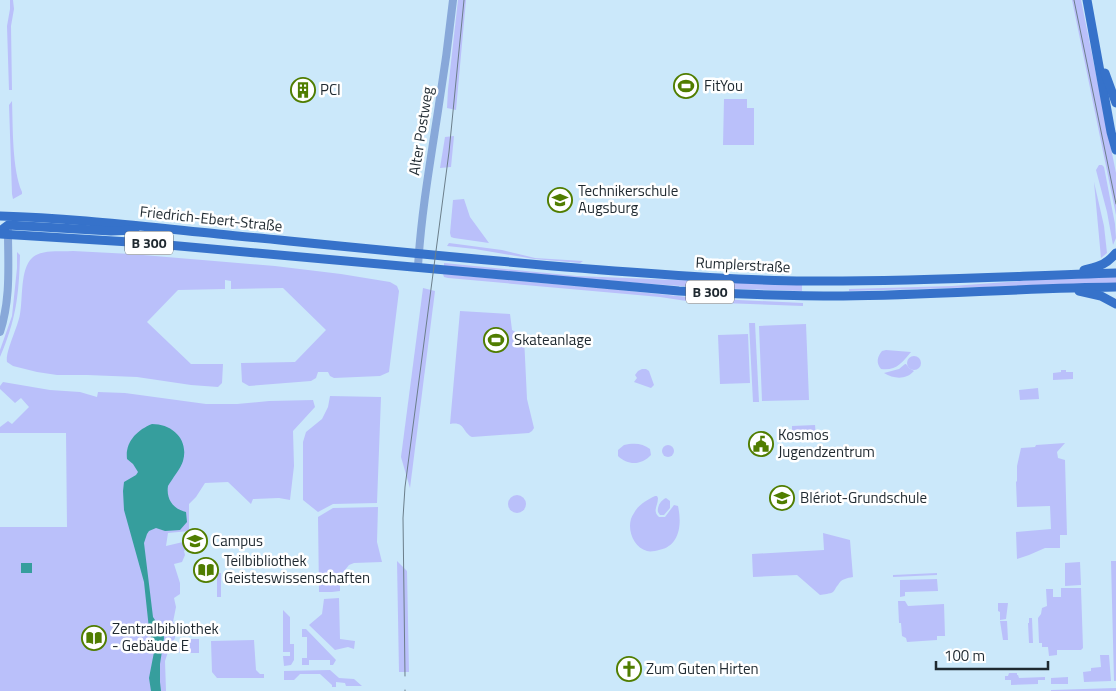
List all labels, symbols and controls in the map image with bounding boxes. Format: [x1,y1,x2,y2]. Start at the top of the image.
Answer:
sports icon: FitYou [673,73,699,99]
place label: FitYou [704,74,743,97]
building icon: PCI [290,77,316,103]
place label: PCI [320,78,341,101]
street label: Alter Postweg [402,85,439,177]
place label: Technikerschule Augsburg [578,179,678,219]
school or university icon: Technikerschule Augsburg [547,187,573,213]
street label: Friedrich-Ebert-Straße [139,200,284,237]
road number: B 300 [125,232,173,254]
street label: Rumplerstraße [695,251,791,278]
road number: B 300 [686,280,734,304]
sports icon: Skateanlage [483,327,509,353]
place label: Skateanlage [514,328,591,351]
place label: Kosmos Jugendzentrum [778,423,875,463]
public building icon: Kosmos Jugendzentrum [748,431,774,457]
school or university icon: Blériot-Grundschule [769,485,795,511]
place label: Blériot-Grundschule [800,486,927,509]
school or university icon: Campus [182,528,208,554]
place label: Campus [212,529,263,552]
place label: Teilbibliothek Geisteswissenschaften [224,549,370,589]
library icon: Teilbibliothek Geisteswissenschaften [193,557,219,583]
place label: Zentralbibliothek - Gebäude E [112,617,219,657]
library icon: Zentralbibliothek - Gebäude E [81,625,107,651]
scale bar [936,638,1048,670]
text: 100 m [944,644,985,667]
church icon: Zum Guten Hirten [616,656,642,682]
place label: Zum Guten Hirten [646,657,759,680]

